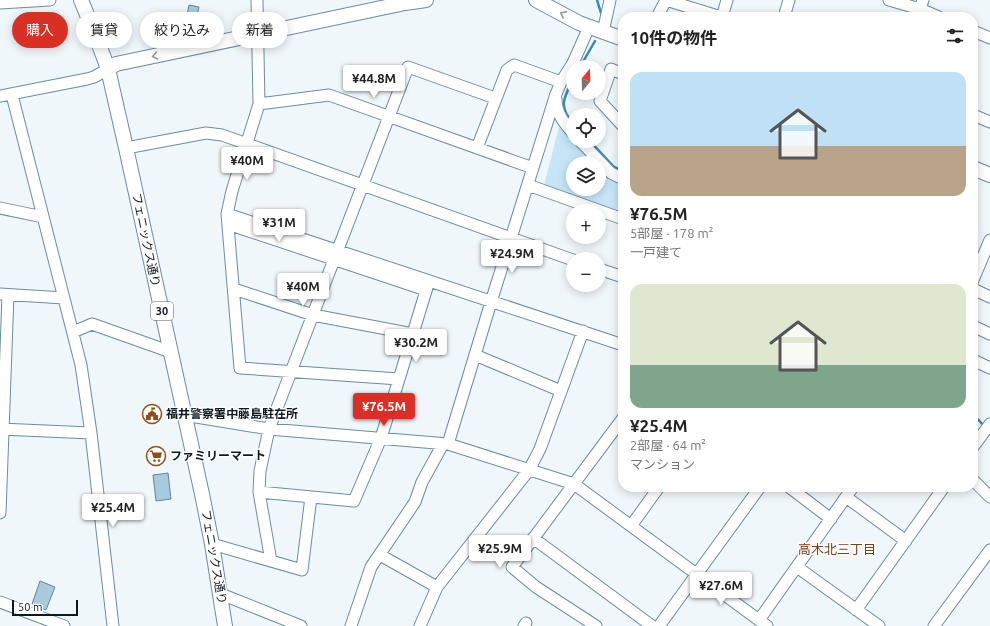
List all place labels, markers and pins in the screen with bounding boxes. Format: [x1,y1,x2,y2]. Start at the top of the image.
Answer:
pin: ¥44.8M [341,65,407,99]
pin: ¥40M [223,147,271,181]
pin: ¥31M [255,209,303,243]
pin: ¥24.9M [479,240,545,274]
pin: ¥40M [279,273,327,307]
pin: ¥30.2M [383,329,449,363]
pin: ¥76.5M [351,393,417,427]
public building icon: 福井警察署中藤島駐在所 [141,403,163,425]
place label: 福井警察署中藤島駐在所 [166,407,298,420]
supermarket icon: ファミリーマート [145,445,167,467]
place label: ファミリーマート [170,449,266,462]
pin: ¥25.4M [80,494,146,528]
pin: ¥25.9M [467,535,533,569]
pin: ¥27.6M [688,572,754,606]

